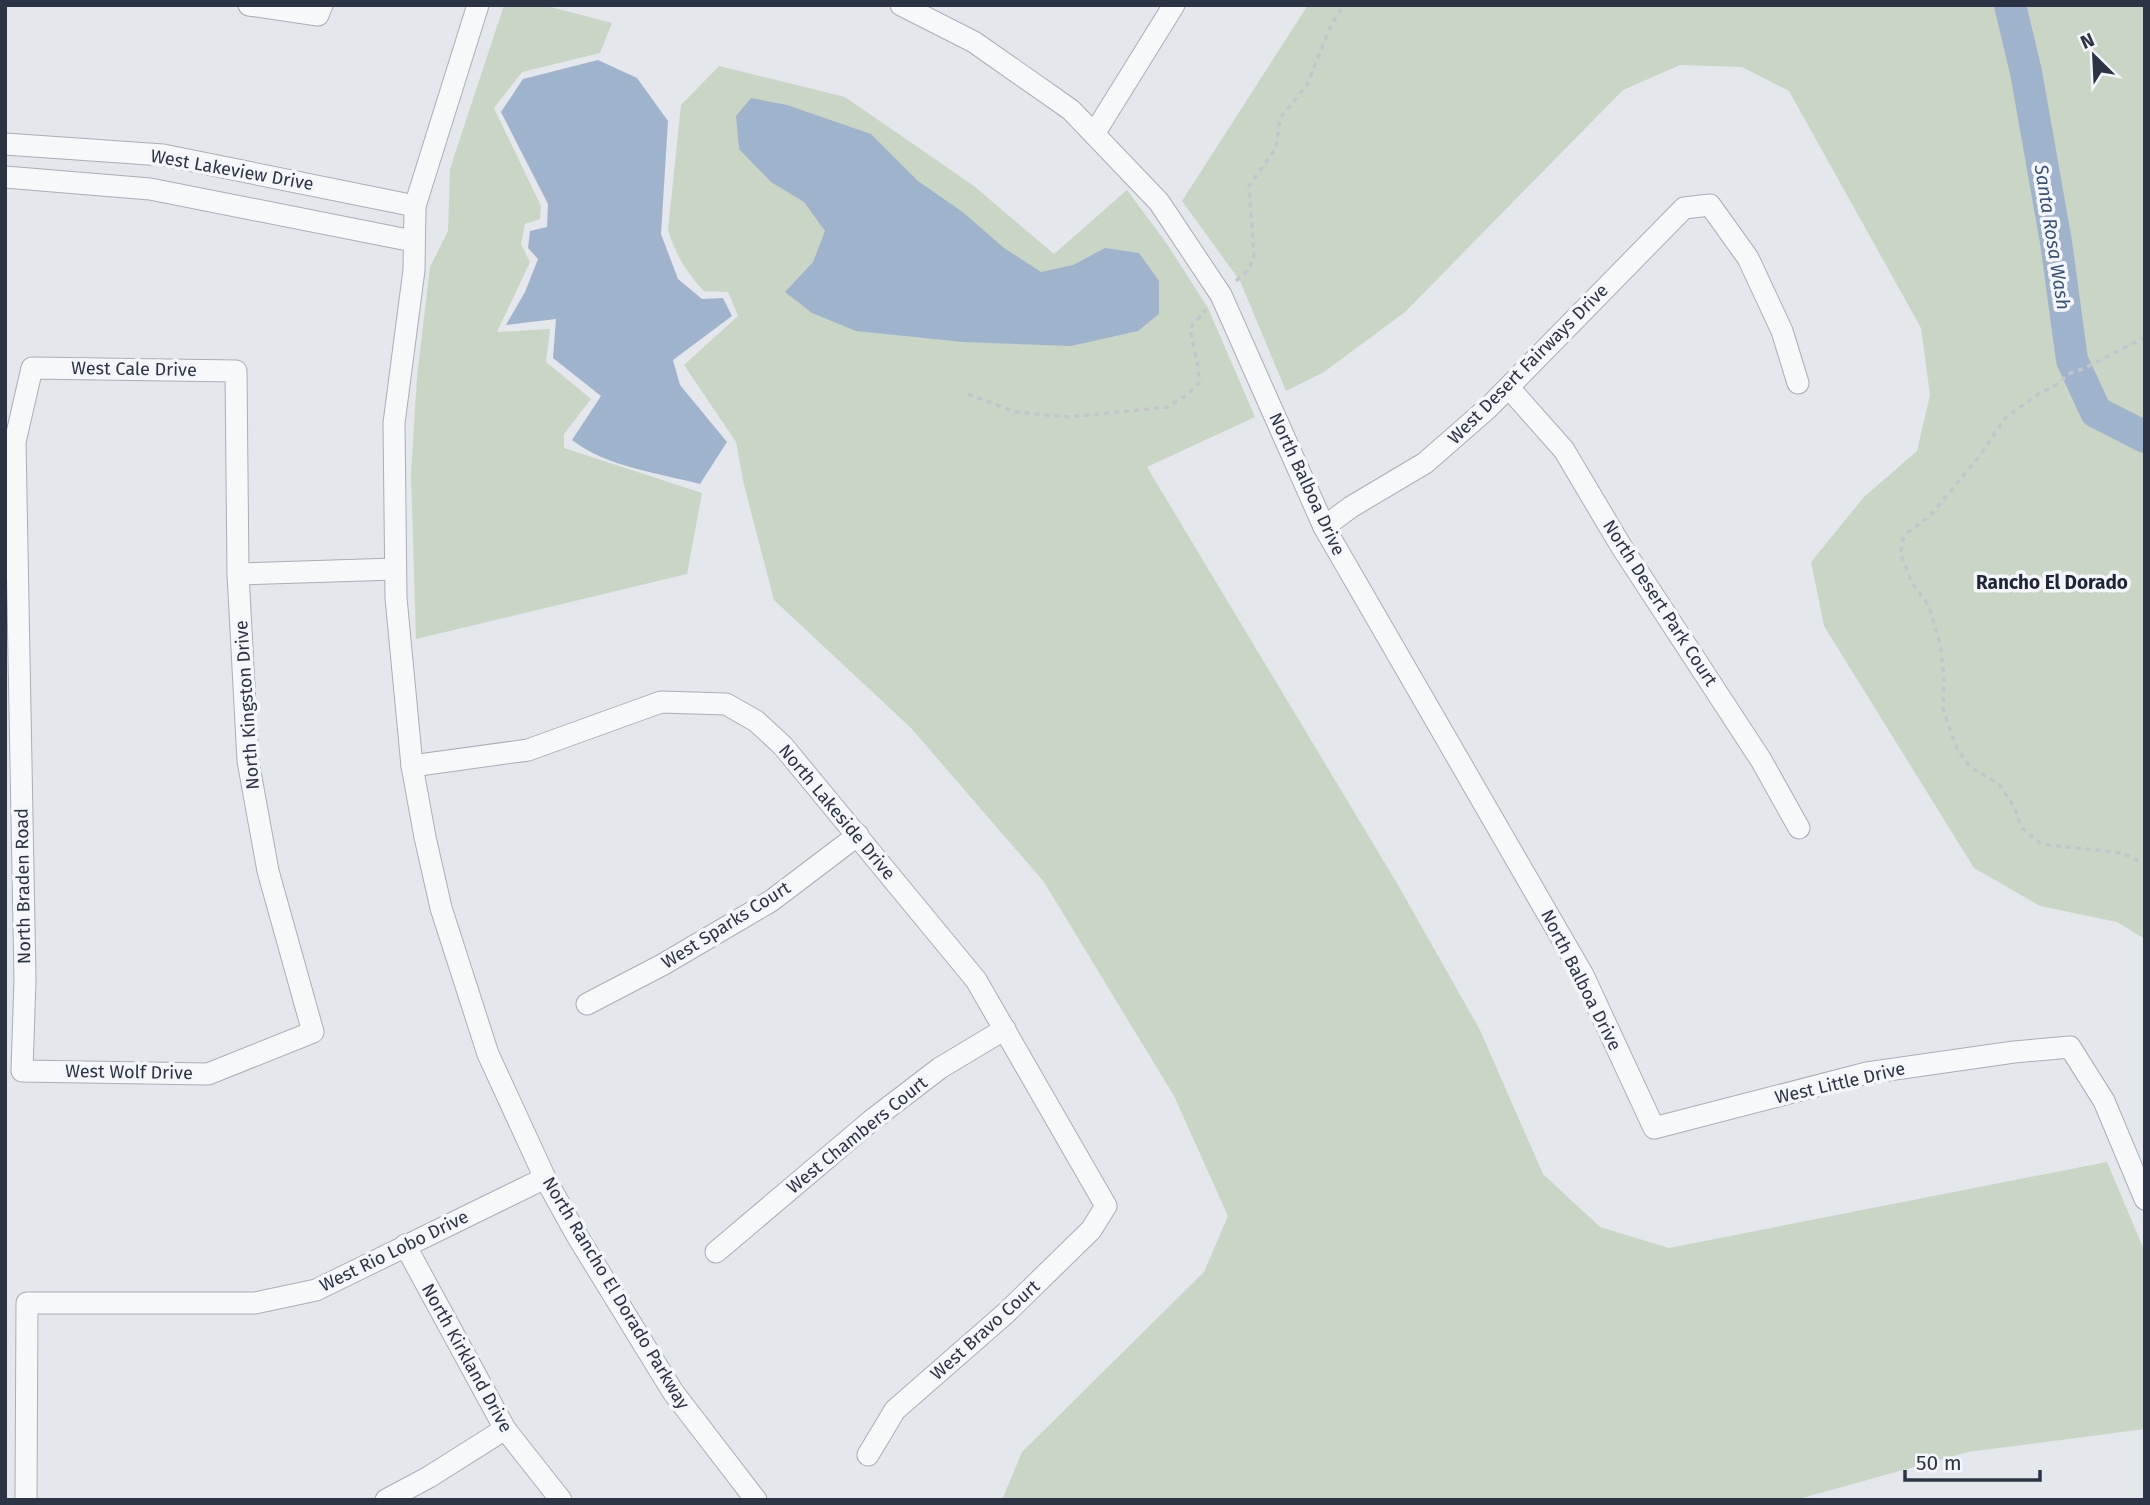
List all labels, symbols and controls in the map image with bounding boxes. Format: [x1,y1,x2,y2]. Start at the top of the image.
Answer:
north arrow [2059,21,2129,91]
text: N [2077,28,2098,54]
street label: West Lakeview Drive [149,145,315,195]
water label: Santa Rosa Wash [2030,162,2075,311]
street label: West Desert Fairways Drive [1443,279,1613,449]
street label: West Cale Drive [71,357,197,381]
street label: North Balboa Drive [1264,409,1350,559]
street label: North Desert Park Court [1598,516,1722,691]
district label: Rancho El Dorado [1976,571,2128,594]
street label: North Kingston Drive [230,620,264,790]
street label: North Lakeside Drive [774,740,900,884]
street label: North Braden Road [11,808,35,964]
street label: West Sparks Court [658,876,795,973]
street label: North Balboa Drive [1536,906,1626,1054]
street label: West Little Drive [1773,1057,1907,1109]
street label: West Wolf Drive [65,1060,193,1084]
street label: West Chambers Court [782,1071,932,1198]
street label: North Rancho El Dorado Parkway [538,1173,694,1413]
street label: West Rio Lobo Drive [316,1205,472,1297]
street label: West Bravo Court [926,1275,1044,1385]
street label: North Kirkland Drive [417,1280,517,1436]
scale bar [1905,1438,2040,1482]
text: 50 m [1916,1450,1962,1476]

